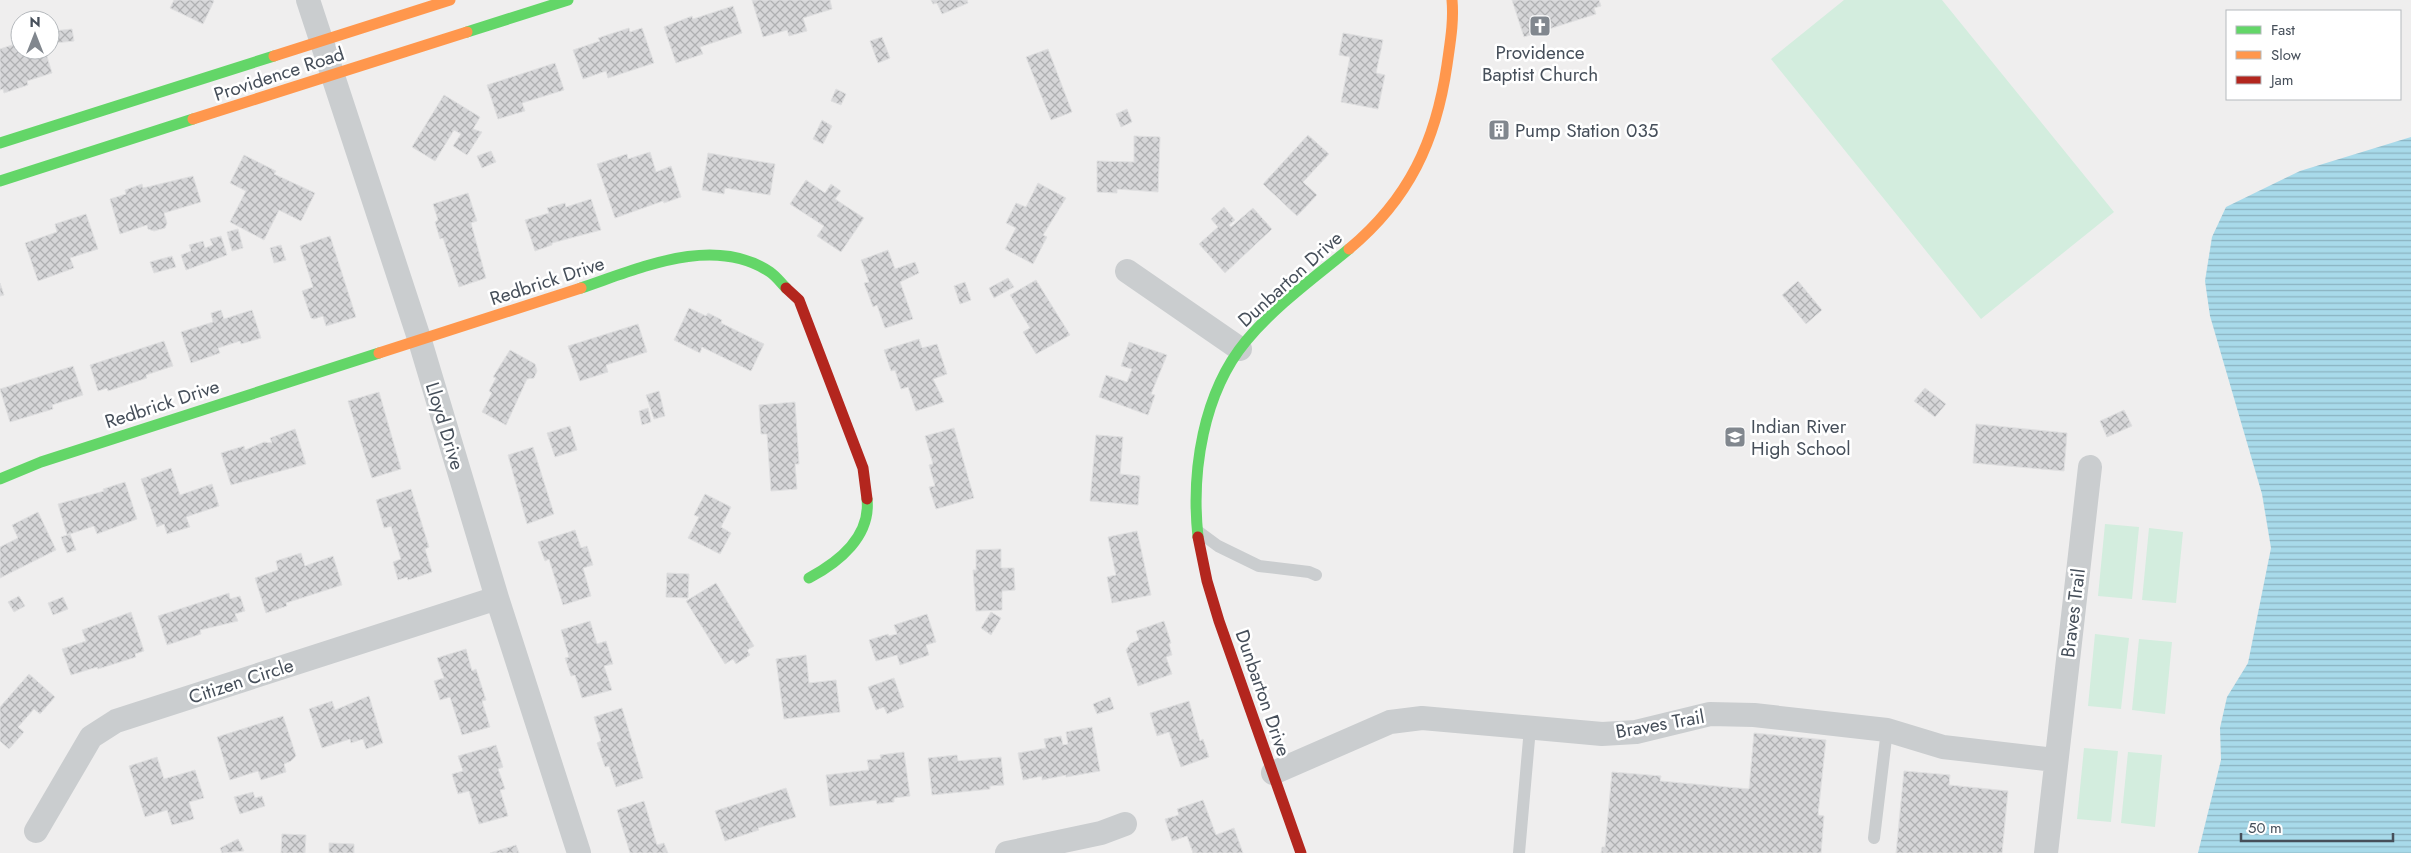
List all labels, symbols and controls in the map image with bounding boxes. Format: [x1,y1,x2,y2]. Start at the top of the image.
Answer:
north arrow [10,10,60,60]
legend [2226,10,2401,100]
text: N [29,12,41,32]
church icon: Providence Baptist Church [1528,14,1552,38]
text: Fast [2271,19,2295,41]
place label: Providence Baptist Church [1482,39,1598,88]
street label: Providence Road [210,40,348,108]
text: Slow [2271,44,2302,66]
text: Jam [2269,69,2294,91]
place label: Pump Station 035 [1515,117,1659,144]
building icon: Pump Station 035 [1487,118,1511,142]
street label: Dunbarton Drive [1232,225,1348,333]
street label: Redbrick Drive [486,250,608,312]
street label: Redbrick Drive [101,373,223,435]
street label: Lloyd Drive [419,379,471,473]
place label: Indian River High School [1751,413,1851,462]
school or university icon: Indian River High School [1723,425,1747,449]
street label: Braves Trail [2054,567,2092,659]
street label: Dunbarton Drive [1229,626,1297,760]
street label: Citizen Circle [185,651,297,711]
street label: Braves Trail [1614,703,1706,745]
scale bar [2241,810,2394,842]
text: 50 m [2248,817,2282,839]

